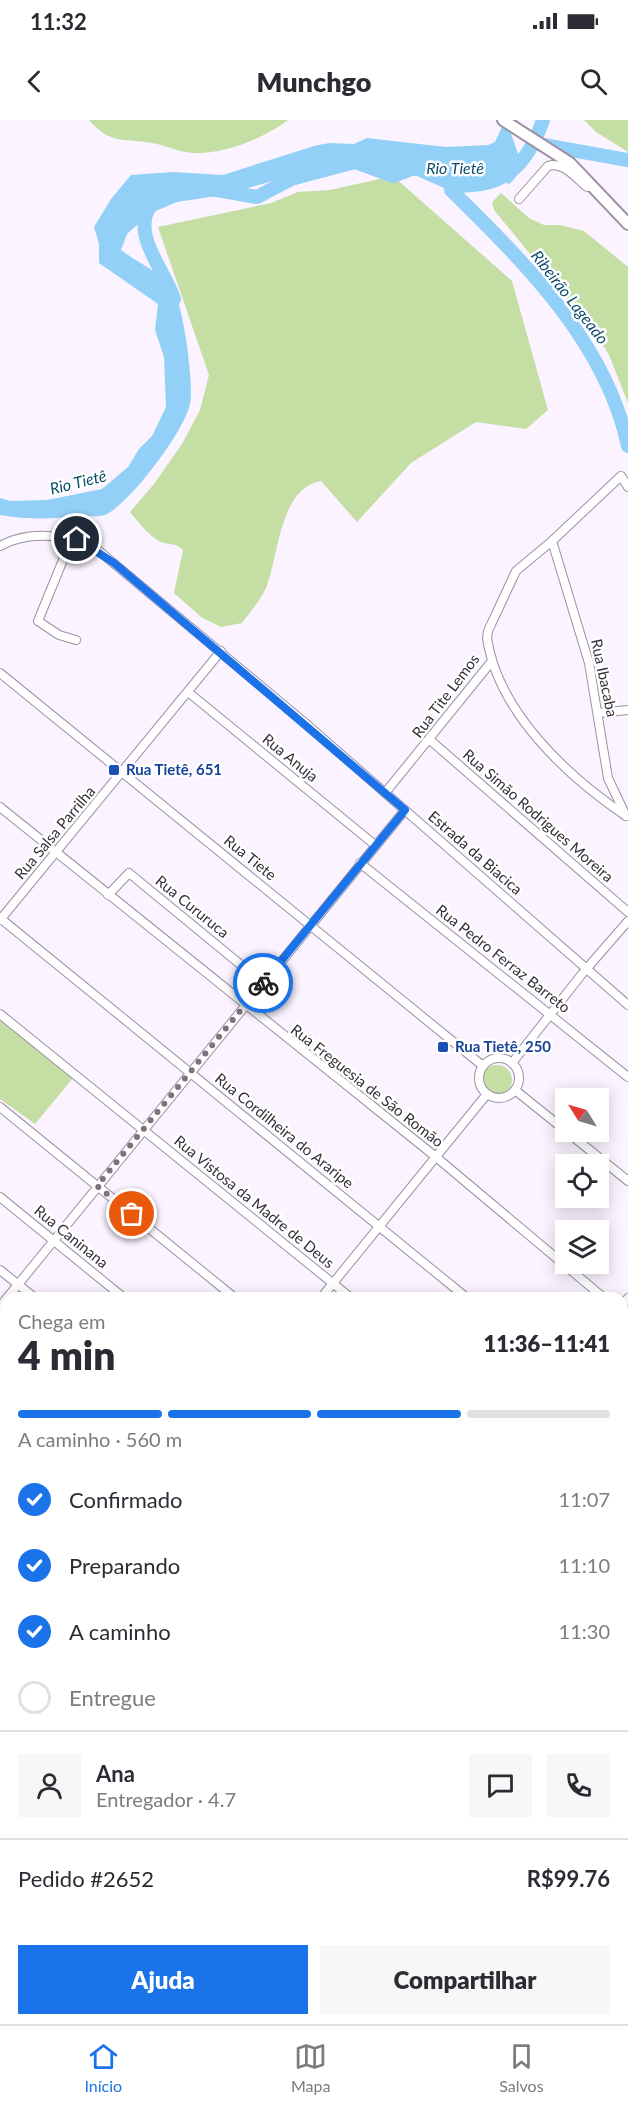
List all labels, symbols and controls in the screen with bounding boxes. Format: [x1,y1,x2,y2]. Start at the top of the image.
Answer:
text: 11:32 [30,8,87,35]
icon: back [18,65,51,98]
text: Munchgo [257,65,371,98]
icon: search [577,65,610,98]
water label: Rio Tietê [426,158,484,177]
water label: Ribeirão Lageado [528,246,613,347]
water label: Rio Tietê [48,465,108,498]
pin [51,513,102,564]
icon: home [60,522,93,555]
street label: Rua Ibacaba [588,637,622,718]
street label: Rua Tite Lemos [408,650,483,741]
street label: Rua Anuja [259,729,322,785]
street label: Rua Simão Rodrigues Moreira [460,745,618,886]
place label: Rua Tietê, 651 [126,760,222,778]
marker: Rua Tietê, 651 [107,763,121,777]
street label: Rua Salsa Parrilha [10,782,98,882]
street label: Estrada da Biacica [425,807,526,898]
street label: Rua Tiete [221,831,280,884]
street label: Rua Cururuca [152,871,233,941]
street label: Rua Pedro Ferraz Barreto [433,900,574,1016]
courier [233,953,293,1013]
icon: bike [247,967,280,1000]
street label: Rua Freguesia de São Romão [288,1020,448,1150]
place label: Rua Tietê, 250 [455,1037,551,1055]
marker: Rua Tietê, 250 [436,1040,450,1054]
street label: Rua Cordilheira do Araripe [212,1069,358,1192]
north arrow [555,1088,609,1142]
map controls [555,1088,609,1274]
street label: Rua Vistosa da Madre de Deus [171,1131,338,1271]
button: locate [555,1154,609,1208]
pin [106,1188,157,1239]
icon: bag [115,1197,148,1230]
street label: Rua Caninana [31,1201,112,1271]
button: layers [555,1220,609,1274]
text: Chega em [18,1309,106,1333]
text: 11:36–11:41 [484,1330,610,1357]
text: 4 min [18,1332,115,1378]
text: A caminho · 560 m [18,1427,182,1451]
icon: check [18,1483,51,1516]
text: Confirmado [69,1486,182,1513]
text: 11:07 [559,1487,610,1511]
icon: check [18,1549,51,1582]
text: Preparando [69,1552,180,1579]
text: 11:10 [559,1553,610,1577]
icon: check [18,1615,51,1648]
text: A caminho [69,1618,171,1645]
text: 11:30 [559,1619,610,1643]
text: Entregue [69,1684,156,1711]
button: person [18,1754,81,1817]
button: chat [469,1754,532,1817]
button: phone [547,1754,610,1817]
text: Ana [96,1760,135,1787]
text: Entregador · 4.7 [96,1787,236,1811]
text: Pedido #2652 [18,1865,154,1892]
text: R$99.76 [527,1865,610,1892]
button: Ajuda [18,1945,308,2014]
button: Compartilhar [320,1945,610,2014]
tab: Início [84,2040,122,2095]
tab: Mapa [291,2040,330,2095]
tab: Salvos [499,2040,544,2095]

